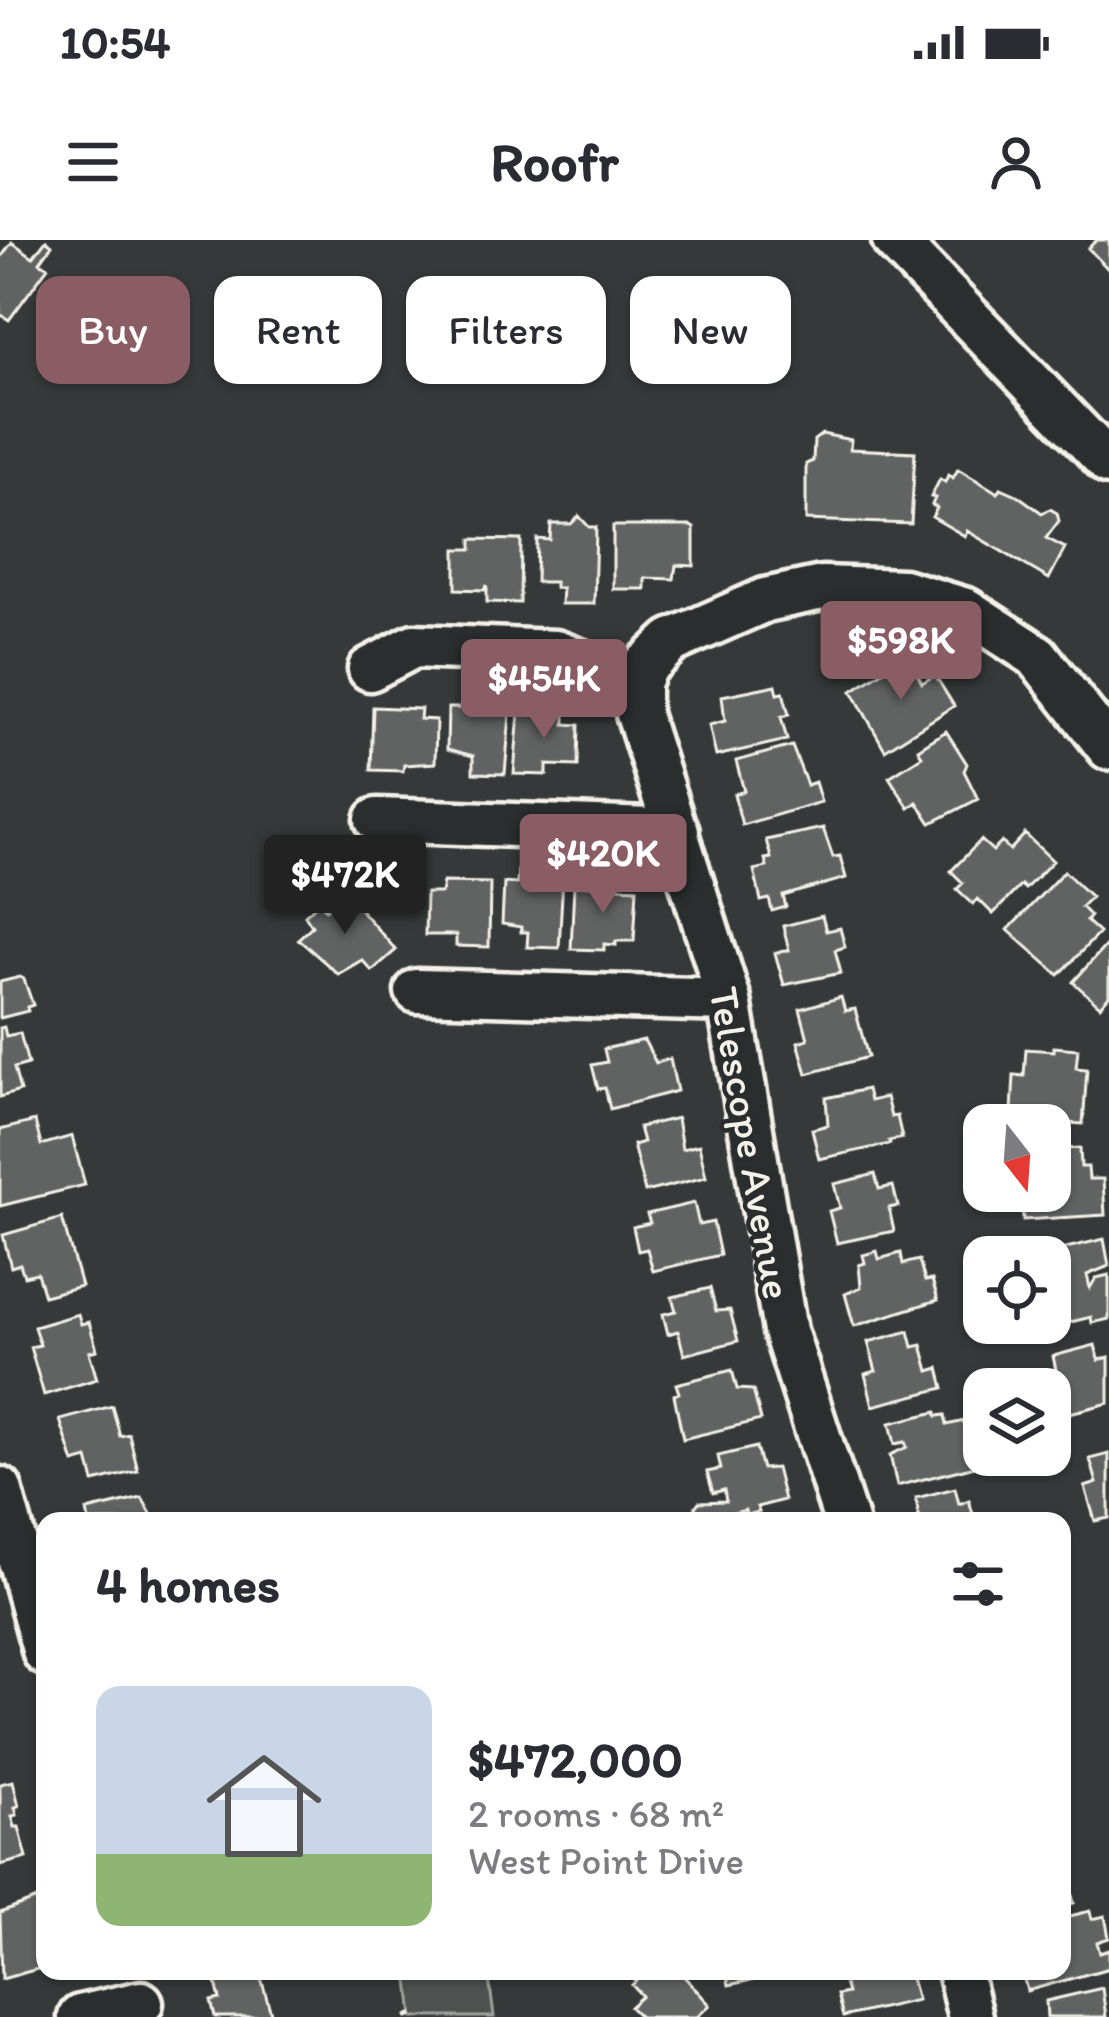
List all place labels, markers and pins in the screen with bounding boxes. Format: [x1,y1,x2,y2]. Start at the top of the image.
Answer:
pin: $598K [817,601,985,703]
pin: $454K [460,639,628,741]
pin: $420K [519,814,687,916]
pin: $472K [261,835,429,937]

